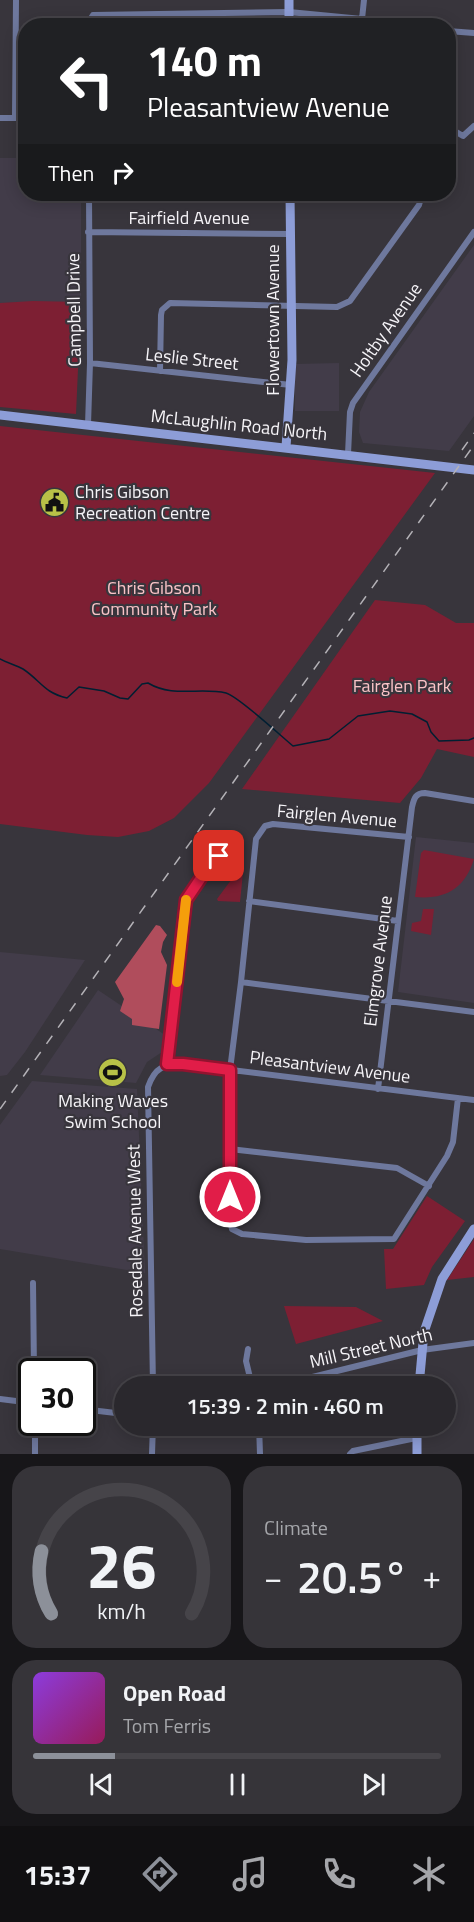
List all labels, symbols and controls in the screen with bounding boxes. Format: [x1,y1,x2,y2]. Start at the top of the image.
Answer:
text: 140 m [147,28,262,92]
icon: left [48,42,126,120]
text: Pleasantview Avenue [147,86,390,127]
text: Then [48,156,94,190]
icon: right [106,156,139,189]
street label: Fairfield Avenue [129,204,250,231]
street label: Flowertown Avenue [259,244,286,396]
street label: Campbell Drive [59,253,88,367]
street label: Holtby Avenue [343,277,428,383]
street label: Leslie Street [144,340,241,377]
street label: McLaughlin Road North [149,402,329,447]
place label: Chris Gibson Recreation Centre [75,478,210,526]
public building icon: Chris Gibson Recreation Centre [38,486,70,518]
park label: Chris Gibson Community Park [91,574,217,622]
park label: Fairglen Park [353,672,452,699]
street label: Fairglen Avenue [276,797,398,834]
pin [193,830,244,881]
icon: arrive [202,839,235,872]
street label: Elmgrove Avenue [356,894,399,1028]
street label: Pleasantview Avenue [248,1043,412,1090]
sports icon: Making Waves Swim School [97,1056,129,1088]
place label: Making Waves Swim School [58,1087,168,1135]
street label: Rosedale Avenue West [119,1143,150,1318]
position arrow [198,1165,262,1229]
street label: Mill Street North [307,1320,435,1375]
speed limit sign: 30 [18,1358,96,1436]
text: 15:39 · 2 min · 460 m [186,1389,384,1423]
text: Climate [264,1512,328,1543]
text: 26 [87,1517,156,1612]
text: 20.5° [297,1542,408,1610]
text: − [264,1552,282,1602]
text: + [423,1552,441,1602]
text: km/h [97,1595,146,1627]
text: Open Road [123,1676,226,1710]
text: Tom Ferris [123,1710,211,1741]
icon: previous [85,1768,118,1801]
icon: pause [221,1768,254,1801]
icon: next [357,1768,390,1801]
icon: directions [139,1853,181,1895]
icon: music [229,1853,271,1895]
icon: phone [318,1853,360,1895]
icon: climate [408,1853,450,1895]
text: 15:37 [24,1854,91,1895]

